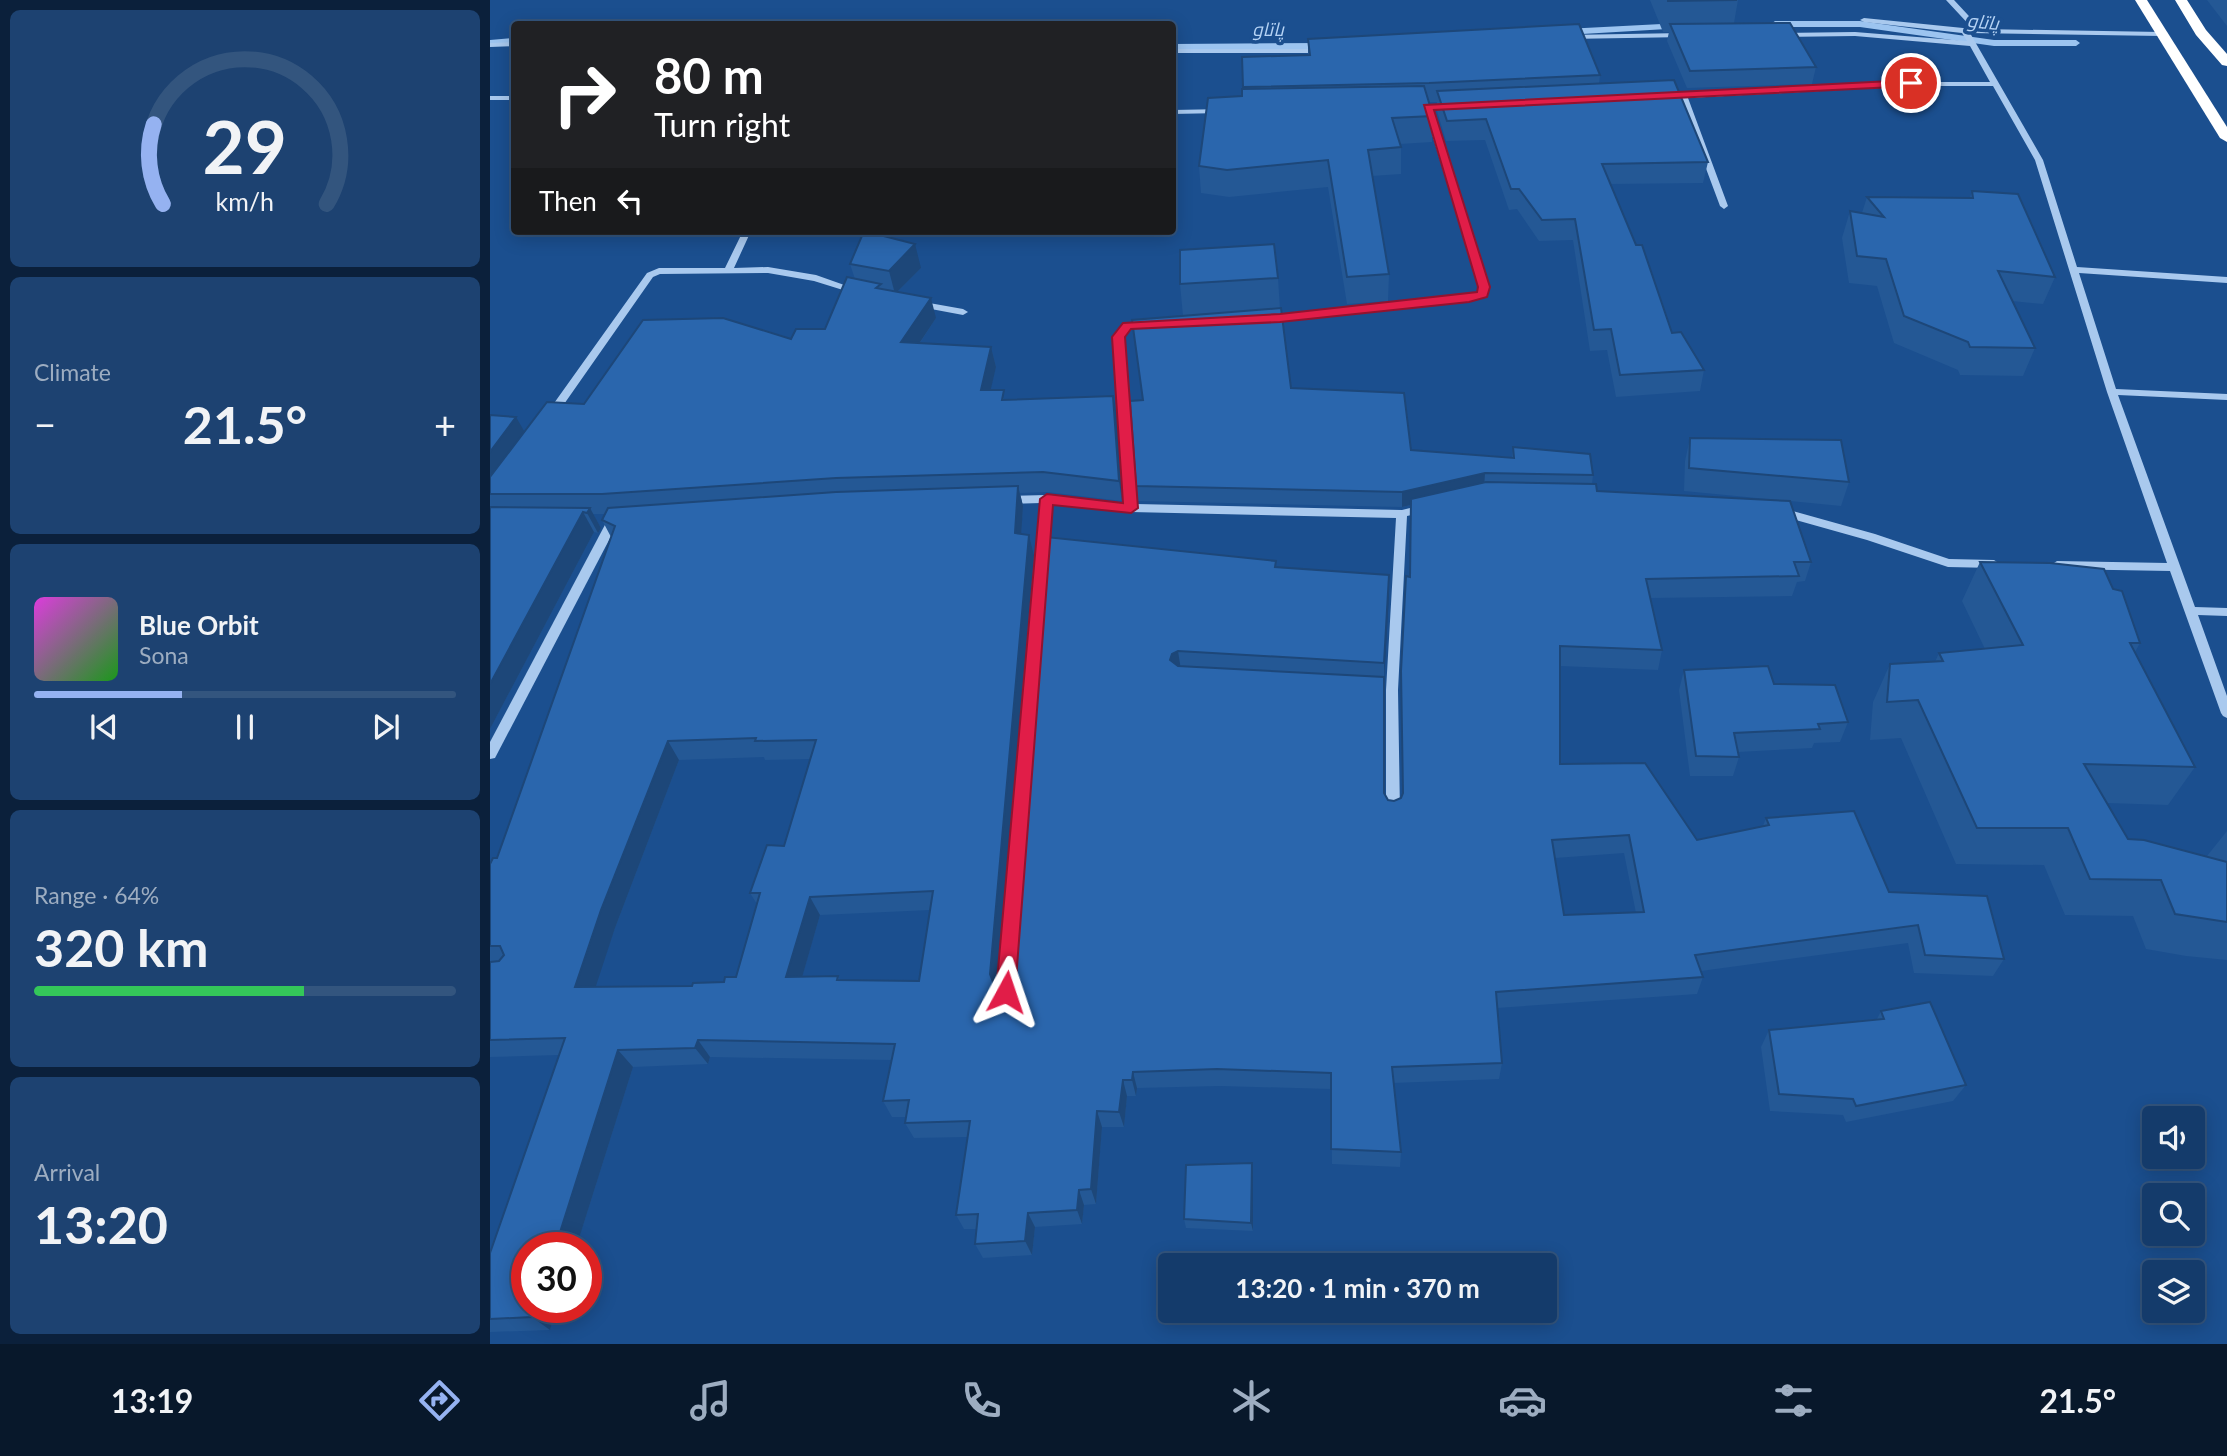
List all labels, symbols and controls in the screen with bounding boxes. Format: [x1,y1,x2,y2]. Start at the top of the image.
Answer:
water label: پاتاو [1966,8,2001,36]
water label: پاتاو [1252,17,1285,42]
text: 80 m [654,46,764,104]
icon: right [539,49,630,140]
pin [1881,53,1941,113]
icon: arrive [1892,64,1930,102]
text: 29 [203,103,287,191]
text: Turn right [654,105,790,144]
icon: left [611,182,649,220]
text: Then [539,185,597,217]
text: km/h [216,186,274,216]
text: Climate [34,358,111,386]
text: 21.5° [183,393,307,455]
text: − [34,401,56,447]
text: + [434,401,456,447]
text: Blue Orbit [139,609,259,641]
text: Sona [139,641,189,669]
icon: previous [85,708,123,746]
icon: pause [226,708,264,746]
icon: next [367,708,405,746]
text: Range · 64% [34,881,159,909]
text: 320 km [34,916,208,978]
position arrow [969,955,1043,1029]
map controls [2142,1106,2205,1323]
button: sound [2142,1106,2205,1169]
text: Arrival [34,1158,100,1186]
button: search [2142,1183,2205,1246]
text: 13:20 [34,1193,168,1255]
speed limit sign: 30 [511,1232,602,1323]
button: layers [2142,1260,2205,1323]
text: 13:20 · 1 min · 370 m [1235,1272,1480,1304]
icon: directions [415,1376,464,1425]
icon: music [686,1376,735,1425]
icon: phone [957,1376,1006,1425]
icon: climate [1227,1376,1276,1425]
icon: car [1498,1376,1547,1425]
icon: filters [1769,1376,1818,1425]
text: 13:19 [111,1381,193,1420]
text: 21.5° [2039,1381,2116,1420]

